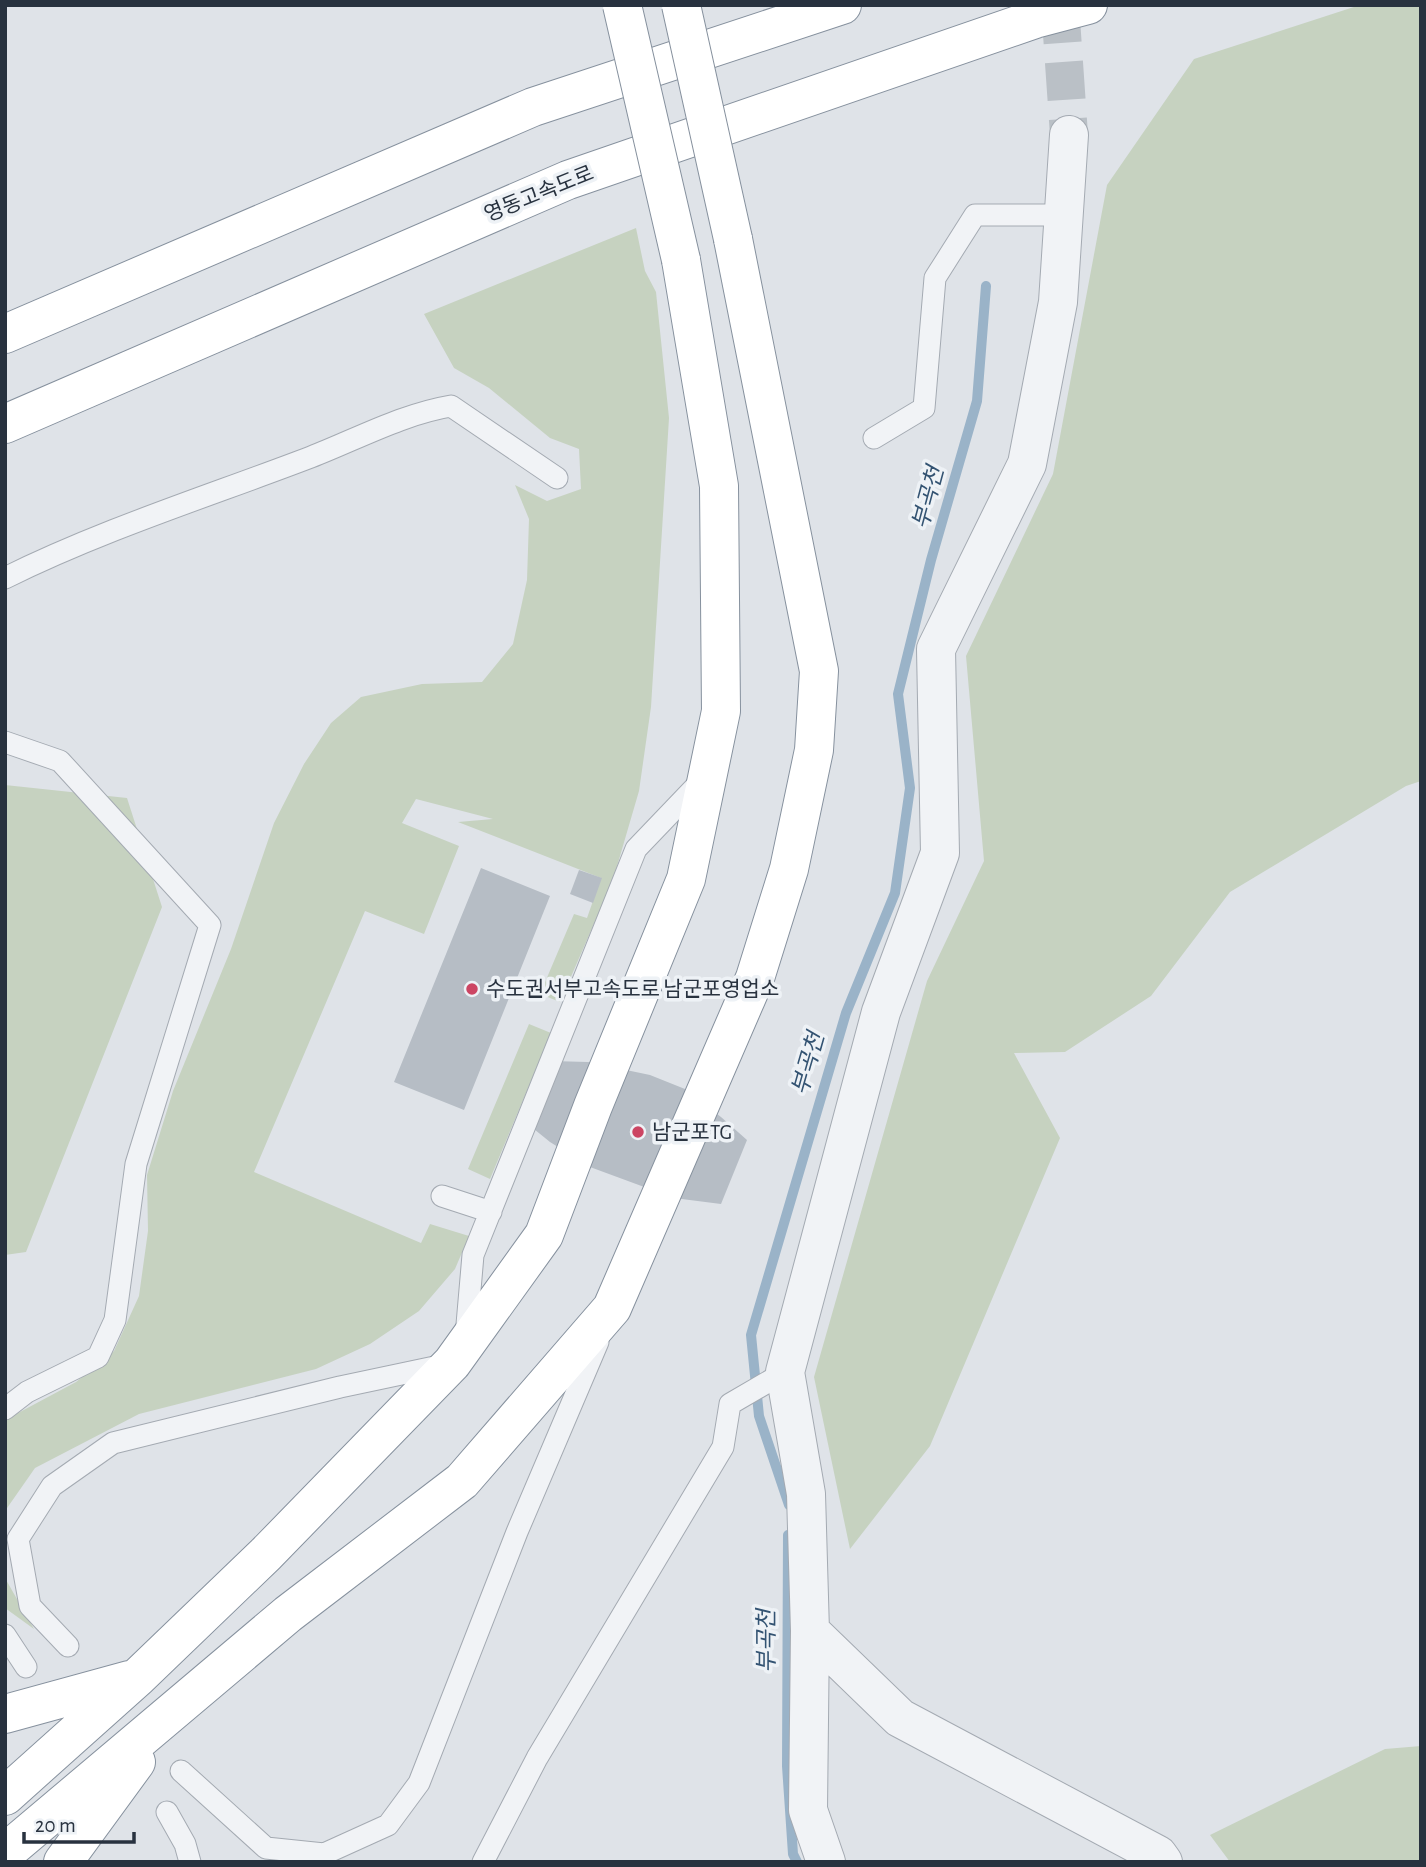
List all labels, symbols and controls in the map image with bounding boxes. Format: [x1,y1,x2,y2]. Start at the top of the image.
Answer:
street label: 영동고속도로 [481,162,597,225]
water label: 부곡천 [909,461,949,532]
place label: 수도권서부고속도로 남군포영업소 [486,978,779,1000]
marker: 수도권서부고속도로 남군포영업소 [464,981,480,997]
water label: 부곡천 [788,1027,830,1098]
place label: 남군포TG [652,1121,732,1143]
marker: 남군포TG [630,1124,646,1140]
water label: 부곡천 [755,1606,779,1673]
scale bar [24,1800,135,1844]
text: 20 m [35,1815,76,1836]

